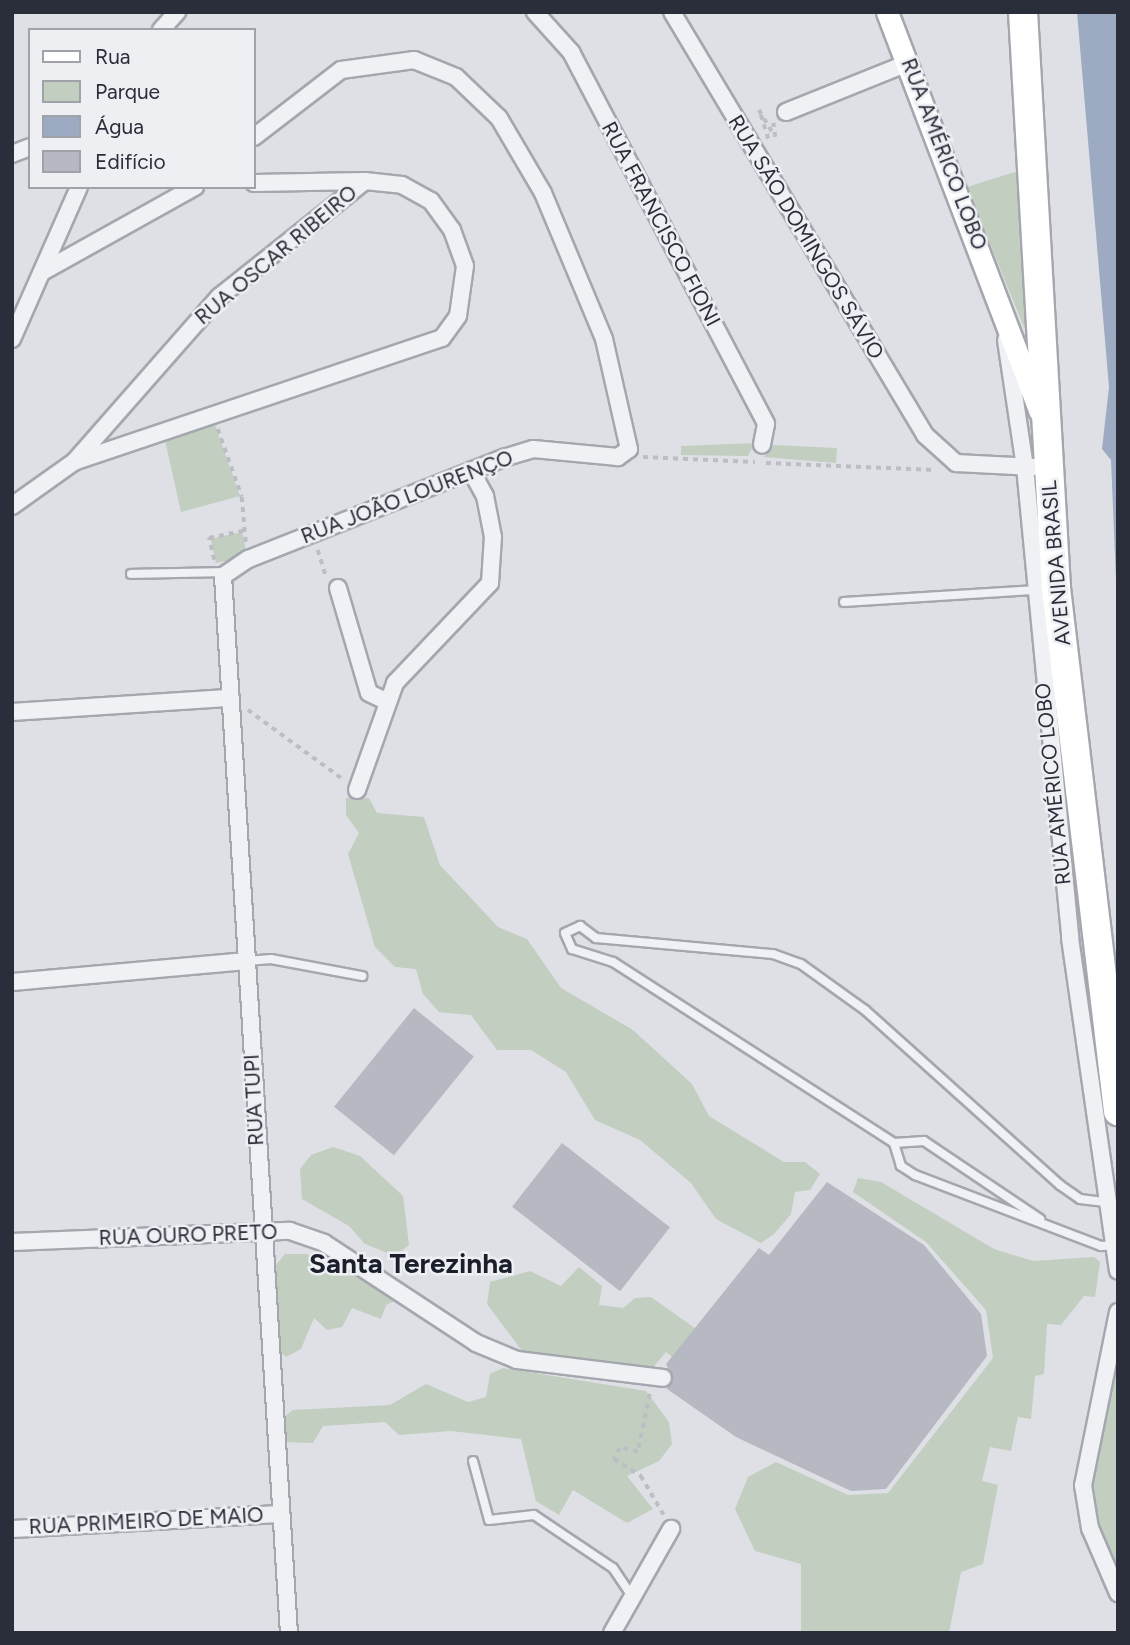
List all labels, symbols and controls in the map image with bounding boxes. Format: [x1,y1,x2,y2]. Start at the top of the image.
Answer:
legend [28,28,256,189]
text: Rua [95,44,131,69]
street label: RUA AMÉRICO LOBO [896,55,992,253]
text: Parque [95,79,160,104]
street label: RUA SÃO DOMINGOS SÁVIO [723,110,889,364]
text: Água [95,114,144,139]
street label: RUA FRANCISCO FIONI [596,117,726,331]
text: Edifício [95,149,166,174]
street label: RUA OSCAR RIBEIRO [190,180,362,330]
street label: RUA JOÃO LOURENÇO [297,445,517,549]
street label: AVENIDA BRASIL [1036,479,1076,647]
street label: RUA AMÉRICO LOBO [1030,682,1076,886]
street label: RUA TUPI [239,1054,269,1146]
street label: RUA OURO PRETO [98,1219,278,1251]
district label: Santa Terezinha [309,1246,513,1280]
street label: RUA PRIMEIRO DE MAIO [28,1502,264,1540]

